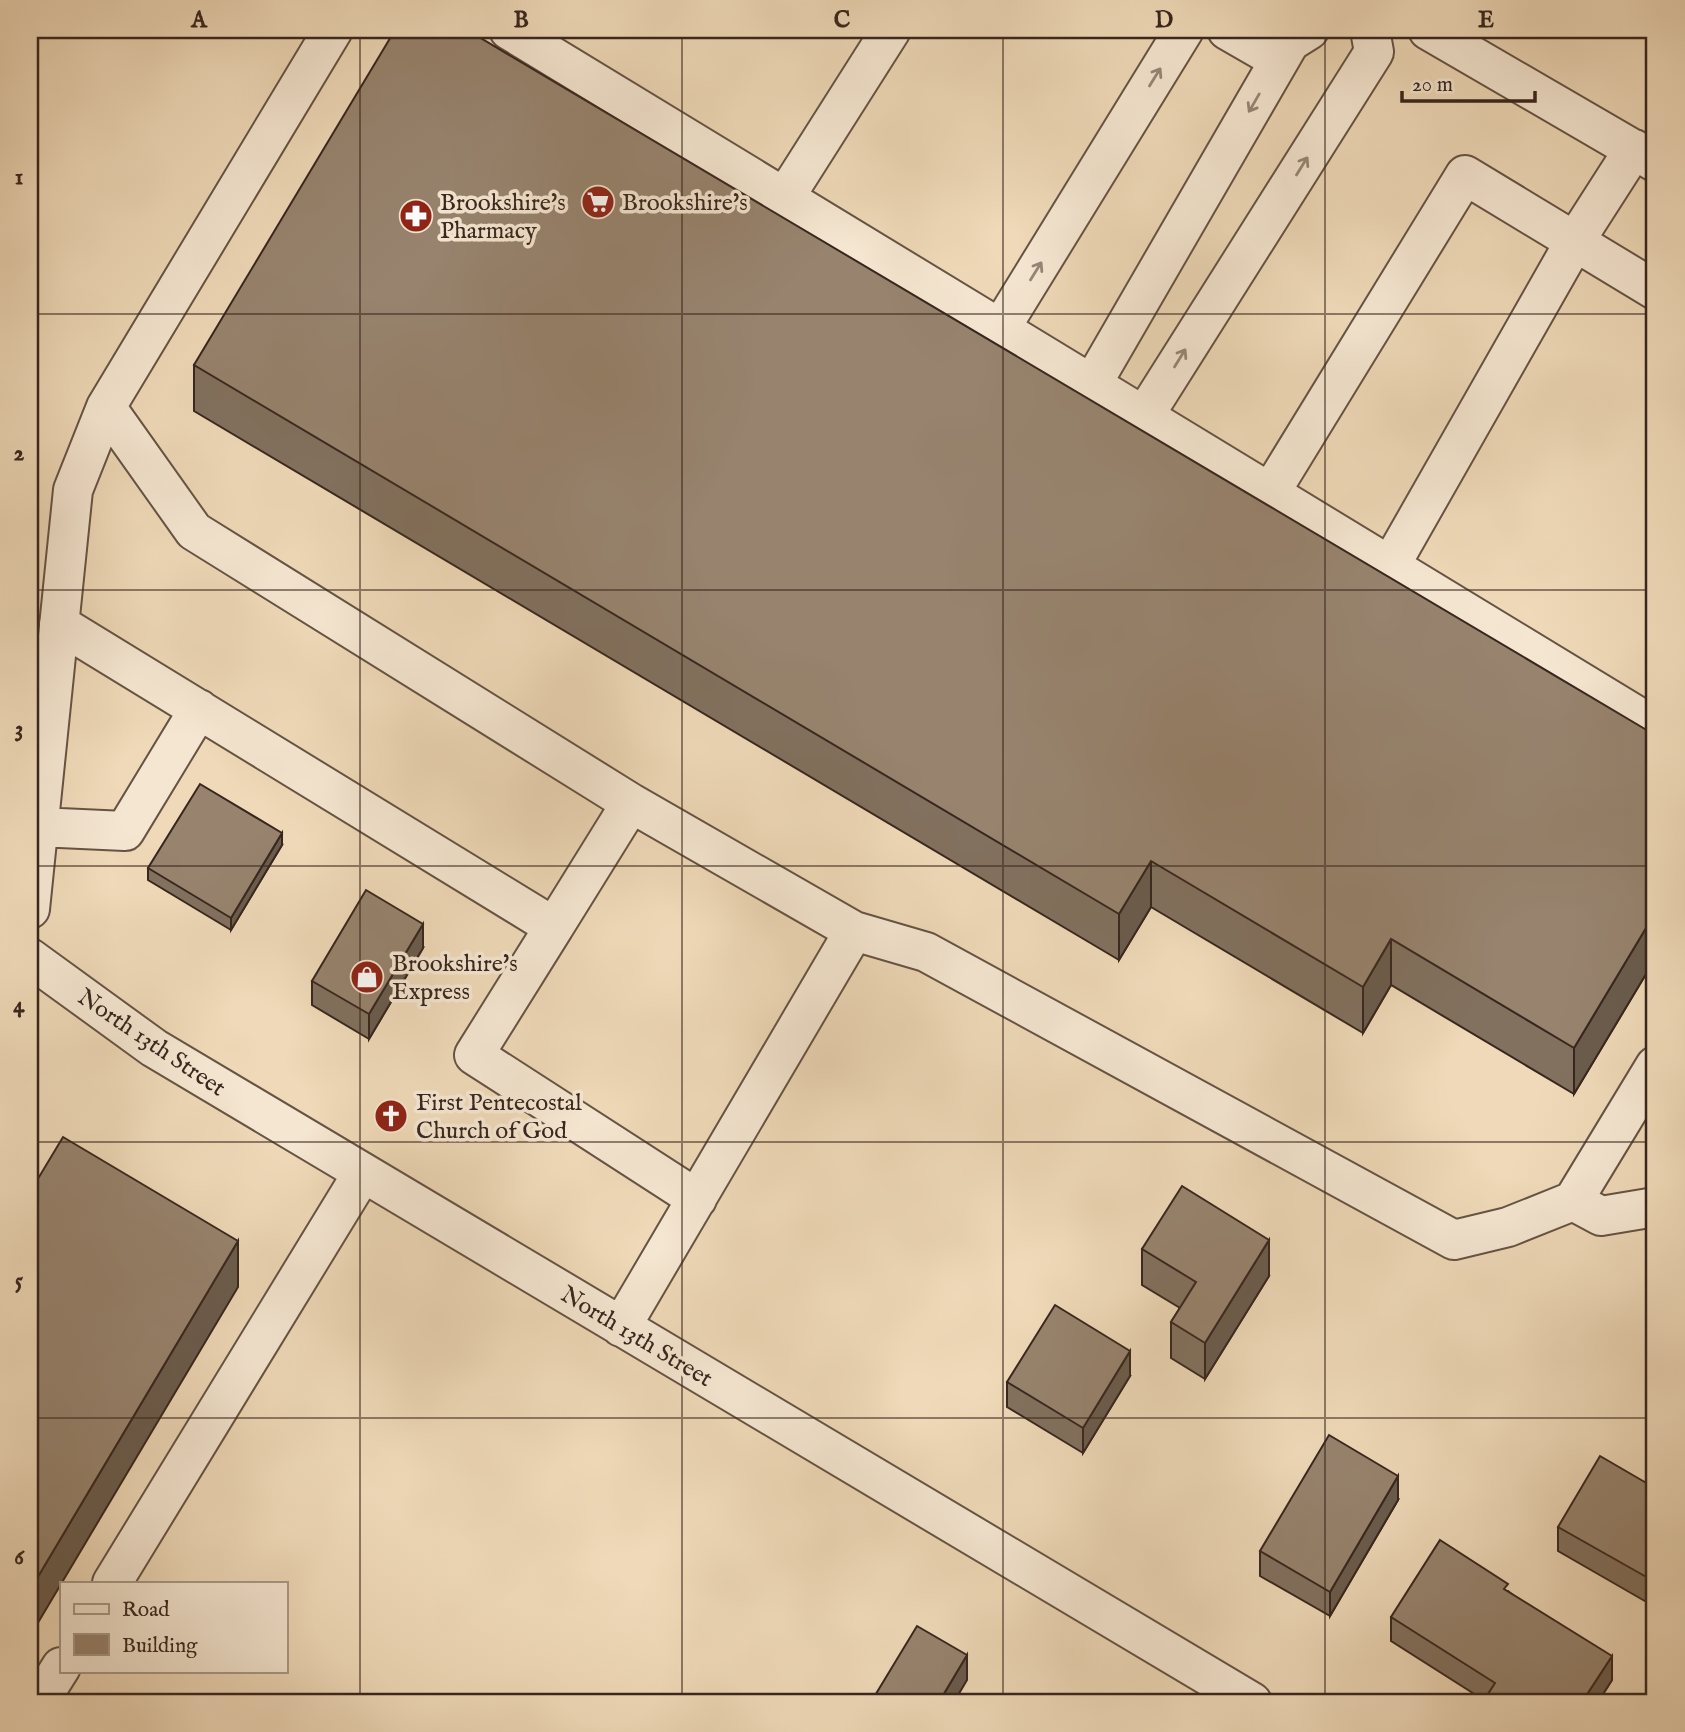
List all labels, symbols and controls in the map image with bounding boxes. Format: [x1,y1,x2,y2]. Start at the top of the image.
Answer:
text: A [190,6,208,35]
text: B [513,6,529,35]
text: C [834,6,851,35]
text: D [1155,6,1173,35]
text: E [1478,6,1494,35]
scale bar [1402,60,1534,104]
one-way arrow [1148,67,1162,87]
text: 20 m [1412,72,1453,99]
one-way arrow [1247,92,1261,112]
one-way arrow [1295,156,1309,176]
text: 1 [15,163,23,192]
supermarket icon: Brookshire's [579,183,617,221]
place label: Brookshire's Pharmacy [440,188,566,247]
place label: Brookshire's [622,188,748,219]
pharmacy icon: Brookshire's Pharmacy [397,197,435,235]
one-way arrow [1029,261,1043,281]
one-way arrow [1173,349,1188,368]
text: 2 [14,439,25,468]
text: 3 [15,715,23,744]
place label: Brookshire's Express [392,949,518,1008]
shop icon: Brookshire's Express [348,958,386,996]
street label: North 13th Street [71,982,231,1104]
text: 4 [13,991,25,1020]
place label: First Pentecostal Church of God [416,1088,582,1147]
church icon: First Pentecostal Church of God [372,1097,410,1135]
text: 5 [15,1267,24,1296]
street label: North 13th Street [555,1280,718,1395]
text: 6 [14,1543,25,1572]
legend [60,1582,287,1672]
text: Road [122,1597,170,1624]
text: Building [122,1633,198,1660]

